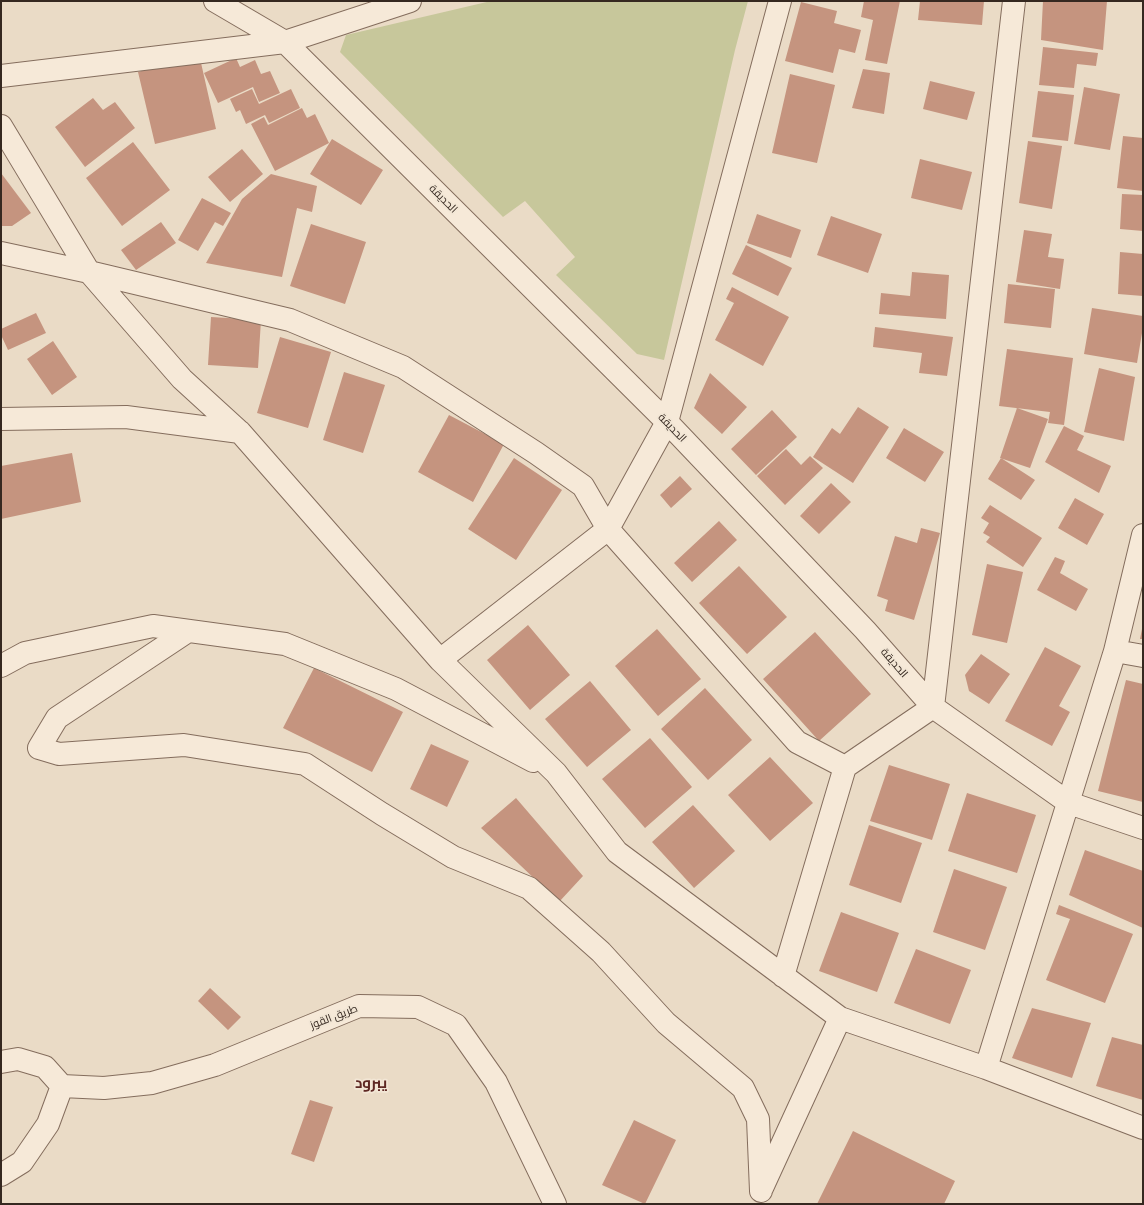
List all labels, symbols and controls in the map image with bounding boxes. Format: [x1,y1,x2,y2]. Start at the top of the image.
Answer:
street label: الحديقة [426,182,460,216]
street label: الحديقة [655,411,689,445]
street label: الحديقة [878,646,910,680]
street label: طريق القوز [308,1002,360,1032]
district label: يبرود [355,1075,387,1093]

